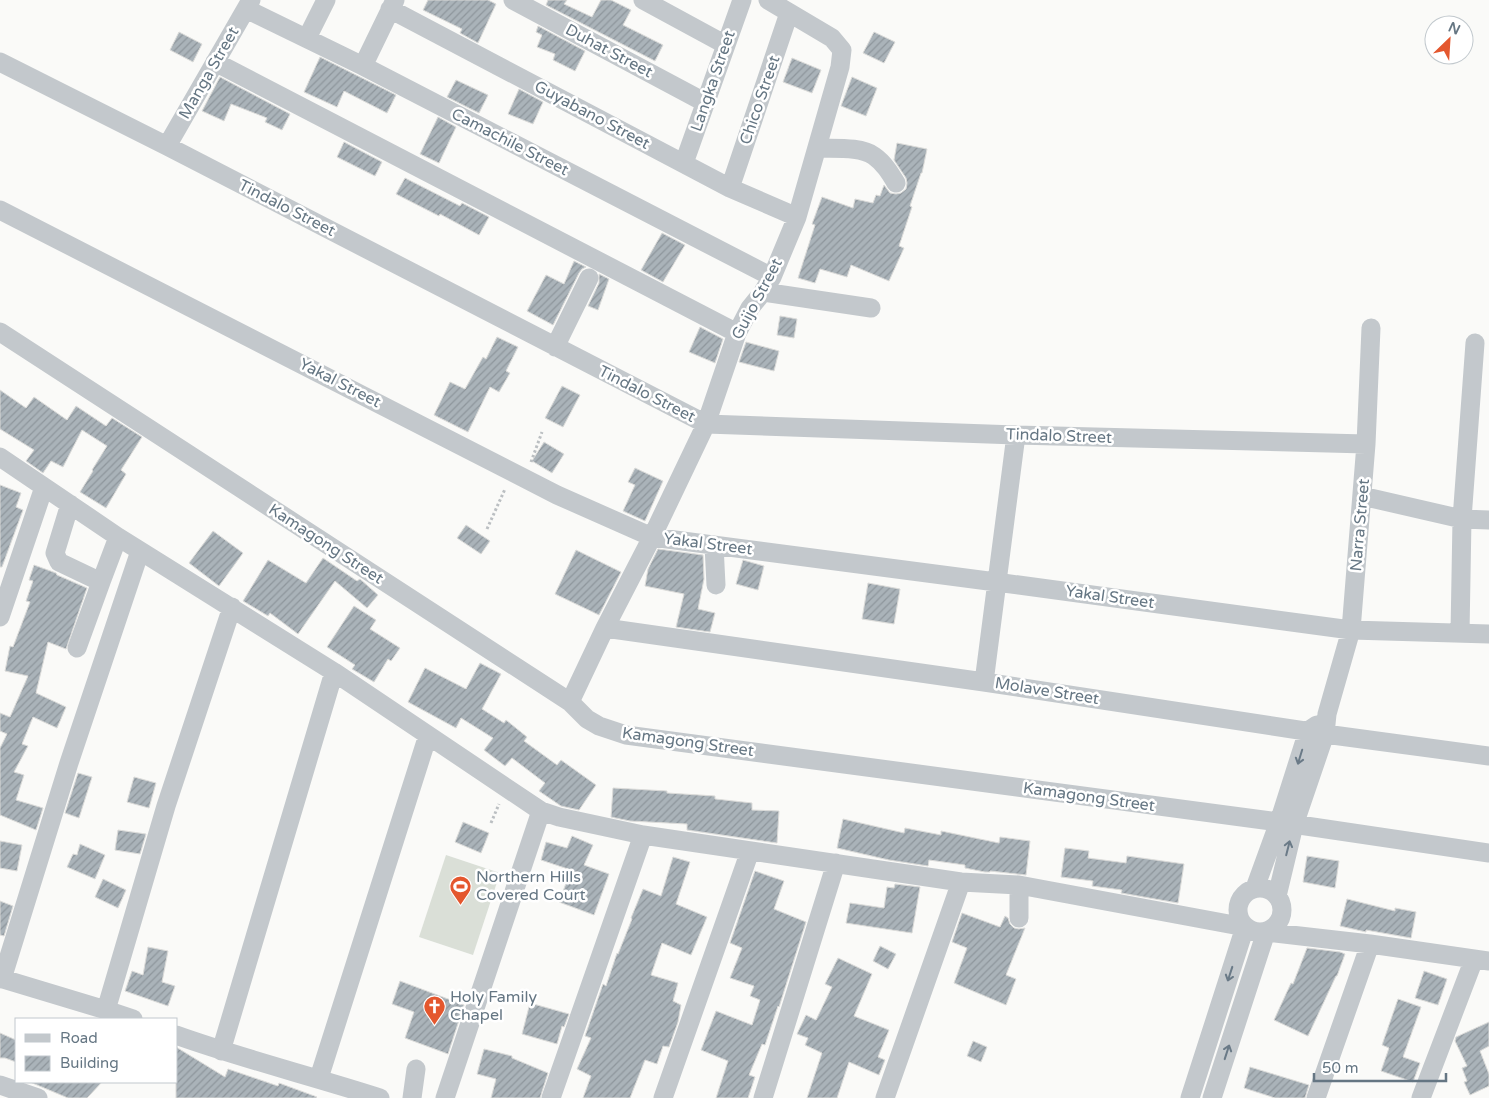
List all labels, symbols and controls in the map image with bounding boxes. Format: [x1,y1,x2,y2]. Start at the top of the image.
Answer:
north arrow [1424,15,1474,65]
text: N [1446,19,1463,39]
street label: Duhat Street [562,20,656,82]
street label: Manga Street [175,23,243,123]
street label: Langka Street [686,28,740,134]
street label: Chico Street [735,53,785,147]
street label: Guyabano Street [531,76,653,154]
street label: Camachile Street [448,104,572,180]
street label: Tindalo Street [235,175,339,241]
street label: Guijo Street [727,255,787,343]
street label: Yakal Street [296,354,384,412]
street label: Tindalo Street [595,361,699,427]
street label: Tindalo Street [1006,424,1112,448]
street label: Narra Street [1346,478,1374,572]
street label: Kamagong Street [265,499,387,589]
street label: Yakal Street [662,529,754,559]
street label: Yakal Street [1064,581,1156,613]
street label: Molave Street [994,673,1100,709]
street label: Kamagong Street [621,723,755,761]
one-way arrow [1295,749,1304,764]
street label: Kamagong Street [1022,778,1156,816]
one-way arrow [1284,841,1293,857]
place label: Northern Hills Covered Court [476,867,586,905]
sports icon: Northern Hills Covered Court [448,874,472,905]
one-way arrow [1225,965,1234,981]
place label: Holy Family Chapel [450,987,537,1025]
church icon: Holy Family Chapel [422,994,446,1025]
legend [15,1018,178,1083]
text: Road [60,1029,98,1047]
one-way arrow [1223,1044,1232,1060]
scale bar [1314,1050,1446,1082]
text: Building [60,1054,119,1072]
text: 50 m [1322,1059,1359,1077]

